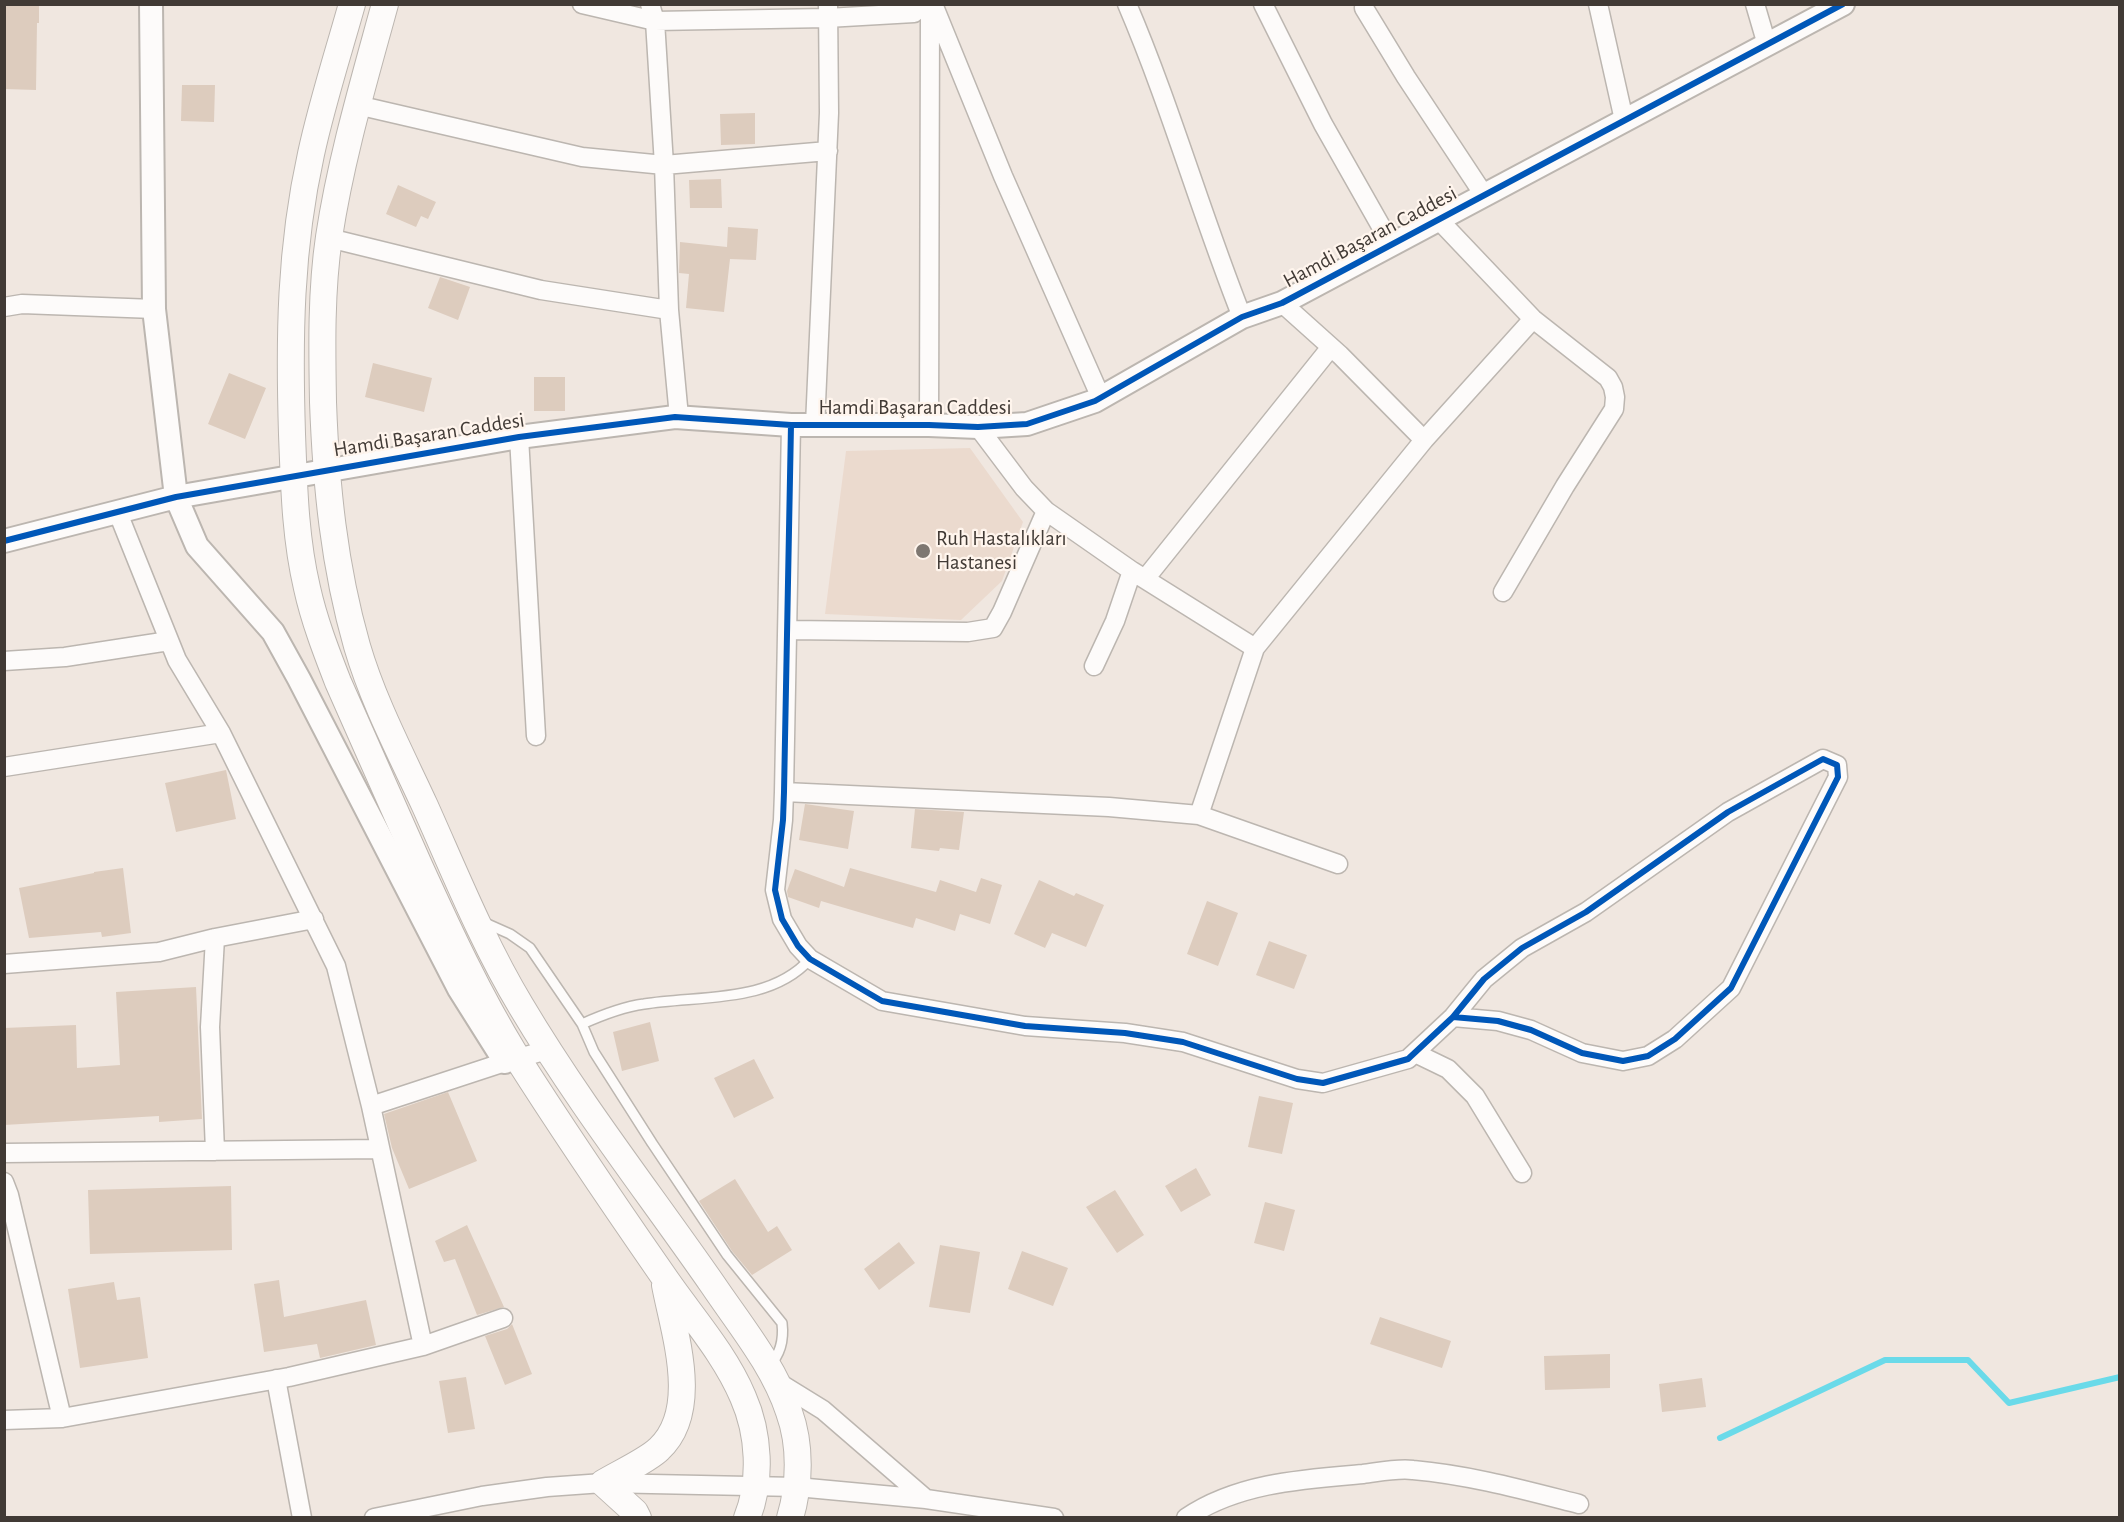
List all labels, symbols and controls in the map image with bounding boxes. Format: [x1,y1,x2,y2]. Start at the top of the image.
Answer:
street label: Hamdi Başaran Caddesi [1279,181,1461,293]
street label: Hamdi Başaran Caddesi [818,395,1012,421]
street label: Hamdi Başaran Caddesi [332,407,526,463]
place label: Ruh Hastalıkları Hastanesi [936,526,1067,576]
marker: Ruh Hastalıkları Hastanesi [914,542,932,560]

